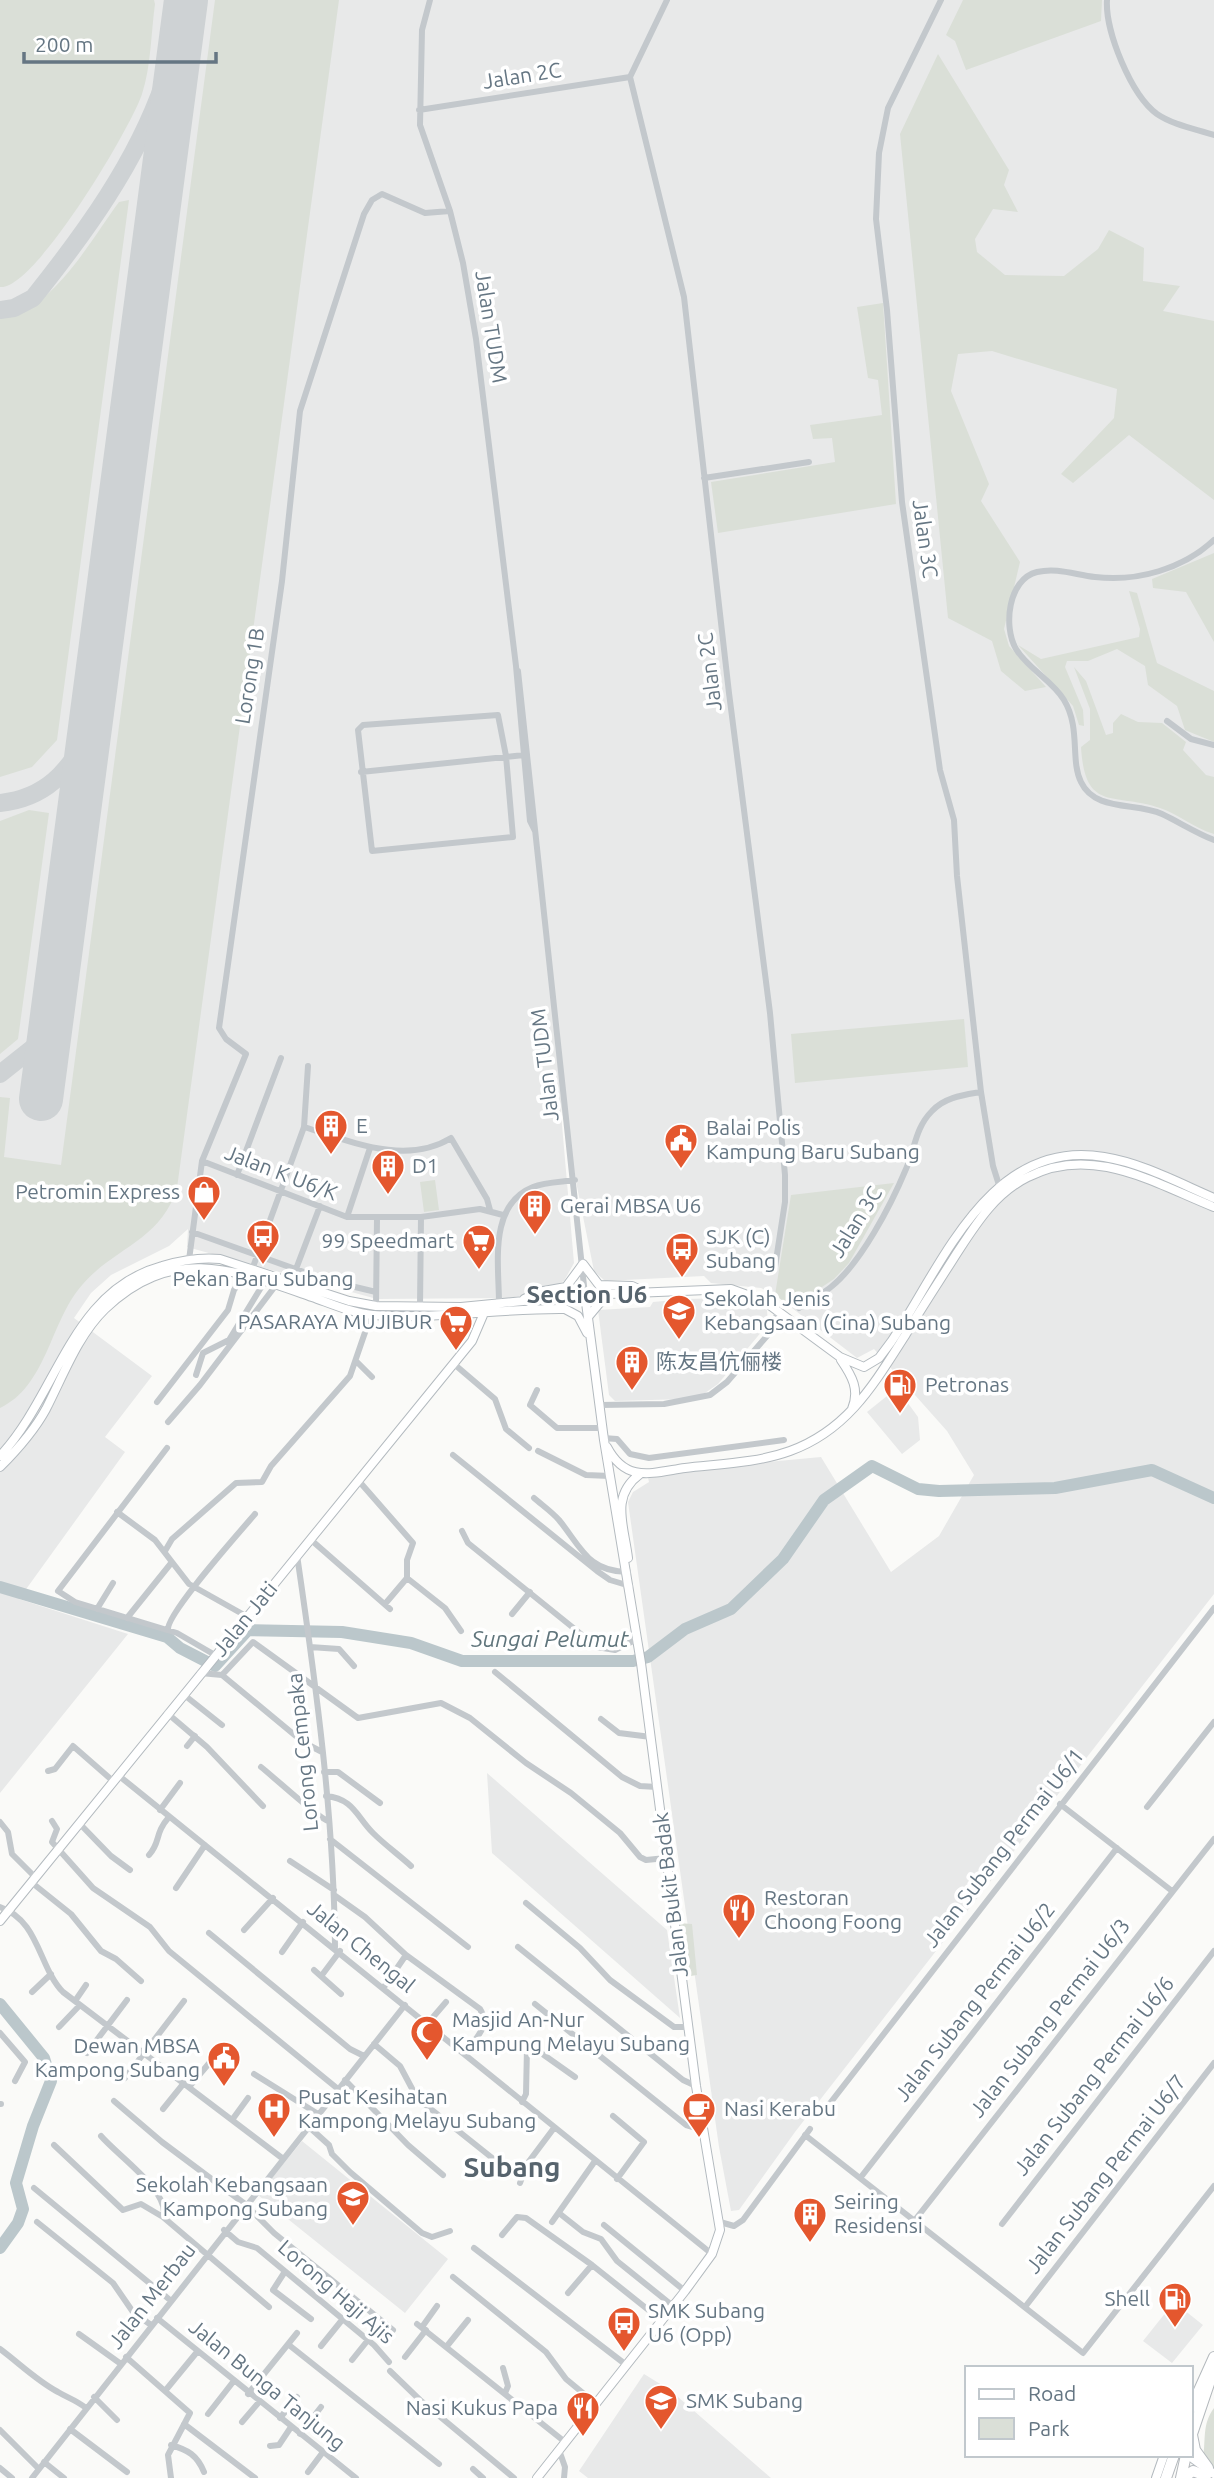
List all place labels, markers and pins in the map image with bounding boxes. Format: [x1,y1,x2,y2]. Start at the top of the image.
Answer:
building icon: E [312,1107,350,1156]
place label: E [356,1113,368,1137]
place label: Balai Polis Kampung Baru Subang [706,1115,920,1163]
public building icon: Balai Polis Kampung Baru Subang [662,1121,700,1170]
building icon: D1 [369,1147,407,1196]
place label: D1 [412,1153,439,1177]
shop icon: Petromin Express [185,1173,223,1222]
place label: Petromin Express [15,1179,180,1203]
building icon: Gerai MBSA U6 [516,1187,554,1236]
place label: Gerai MBSA U6 [560,1193,701,1217]
bus stop icon: Pekan Baru Subang [244,1217,282,1266]
supermarket icon: 99 Speedmart [460,1222,498,1271]
place label: SJK (C) Subang [706,1224,776,1272]
place label: 99 Speedmart [322,1228,454,1252]
bus stop icon: SJK (C) Subang [663,1230,701,1279]
place label: Pekan Baru Subang [173,1266,353,1290]
place label: Sekolah Jenis Kebangsaan (Cina) Subang [704,1286,951,1334]
school or university icon: Sekolah Jenis Kebangsaan (Cina) Subang [660,1292,698,1341]
supermarket icon: PASARAYA MUJIBUR [437,1303,475,1352]
place label: PASARAYA MUJIBUR [238,1309,432,1333]
building icon: 陈友昌伉俪楼 [613,1343,651,1392]
place label: 陈友昌伉俪楼 [656,1349,782,1373]
fuel station icon: Petronas [881,1366,919,1415]
place label: Petronas [925,1372,1009,1396]
place label: Restoran Choong Foong [764,1885,902,1933]
restaurant icon: Restoran Choong Foong [720,1891,758,1940]
place label: Masjid An-Nur Kampung Melayu Subang [452,2007,690,2055]
mosque icon: Masjid An-Nur Kampung Melayu Subang [408,2013,446,2062]
place label: Dewan MBSA Kampong Subang [35,2033,200,2081]
public building icon: Dewan MBSA Kampong Subang [205,2039,243,2088]
place label: Pusat Kesihatan Kampong Melayu Subang [298,2084,536,2132]
hospital icon: Pusat Kesihatan Kampong Melayu Subang [255,2090,293,2139]
cafe icon: Nasi Kerabu [680,2090,718,2139]
place label: Nasi Kerabu [724,2096,836,2120]
place label: Sekolah Kebangsaan Kampong Subang [136,2172,328,2220]
school or university icon: Sekolah Kebangsaan Kampong Subang [334,2178,372,2227]
place label: Seiring Residensi [834,2189,923,2237]
building icon: Seiring Residensi [791,2195,829,2244]
fuel station icon: Shell [1156,2280,1194,2329]
place label: Shell [1104,2286,1150,2310]
place label: SMK Subang U6 (Opp) [648,2298,765,2346]
bus stop icon: SMK Subang U6 (Opp) [605,2304,643,2353]
school or university icon: SMK Subang [642,2382,680,2431]
place label: SMK Subang [686,2388,803,2412]
restaurant icon: Nasi Kukus Papa [564,2389,602,2438]
place label: Nasi Kukus Papa [406,2395,558,2419]

